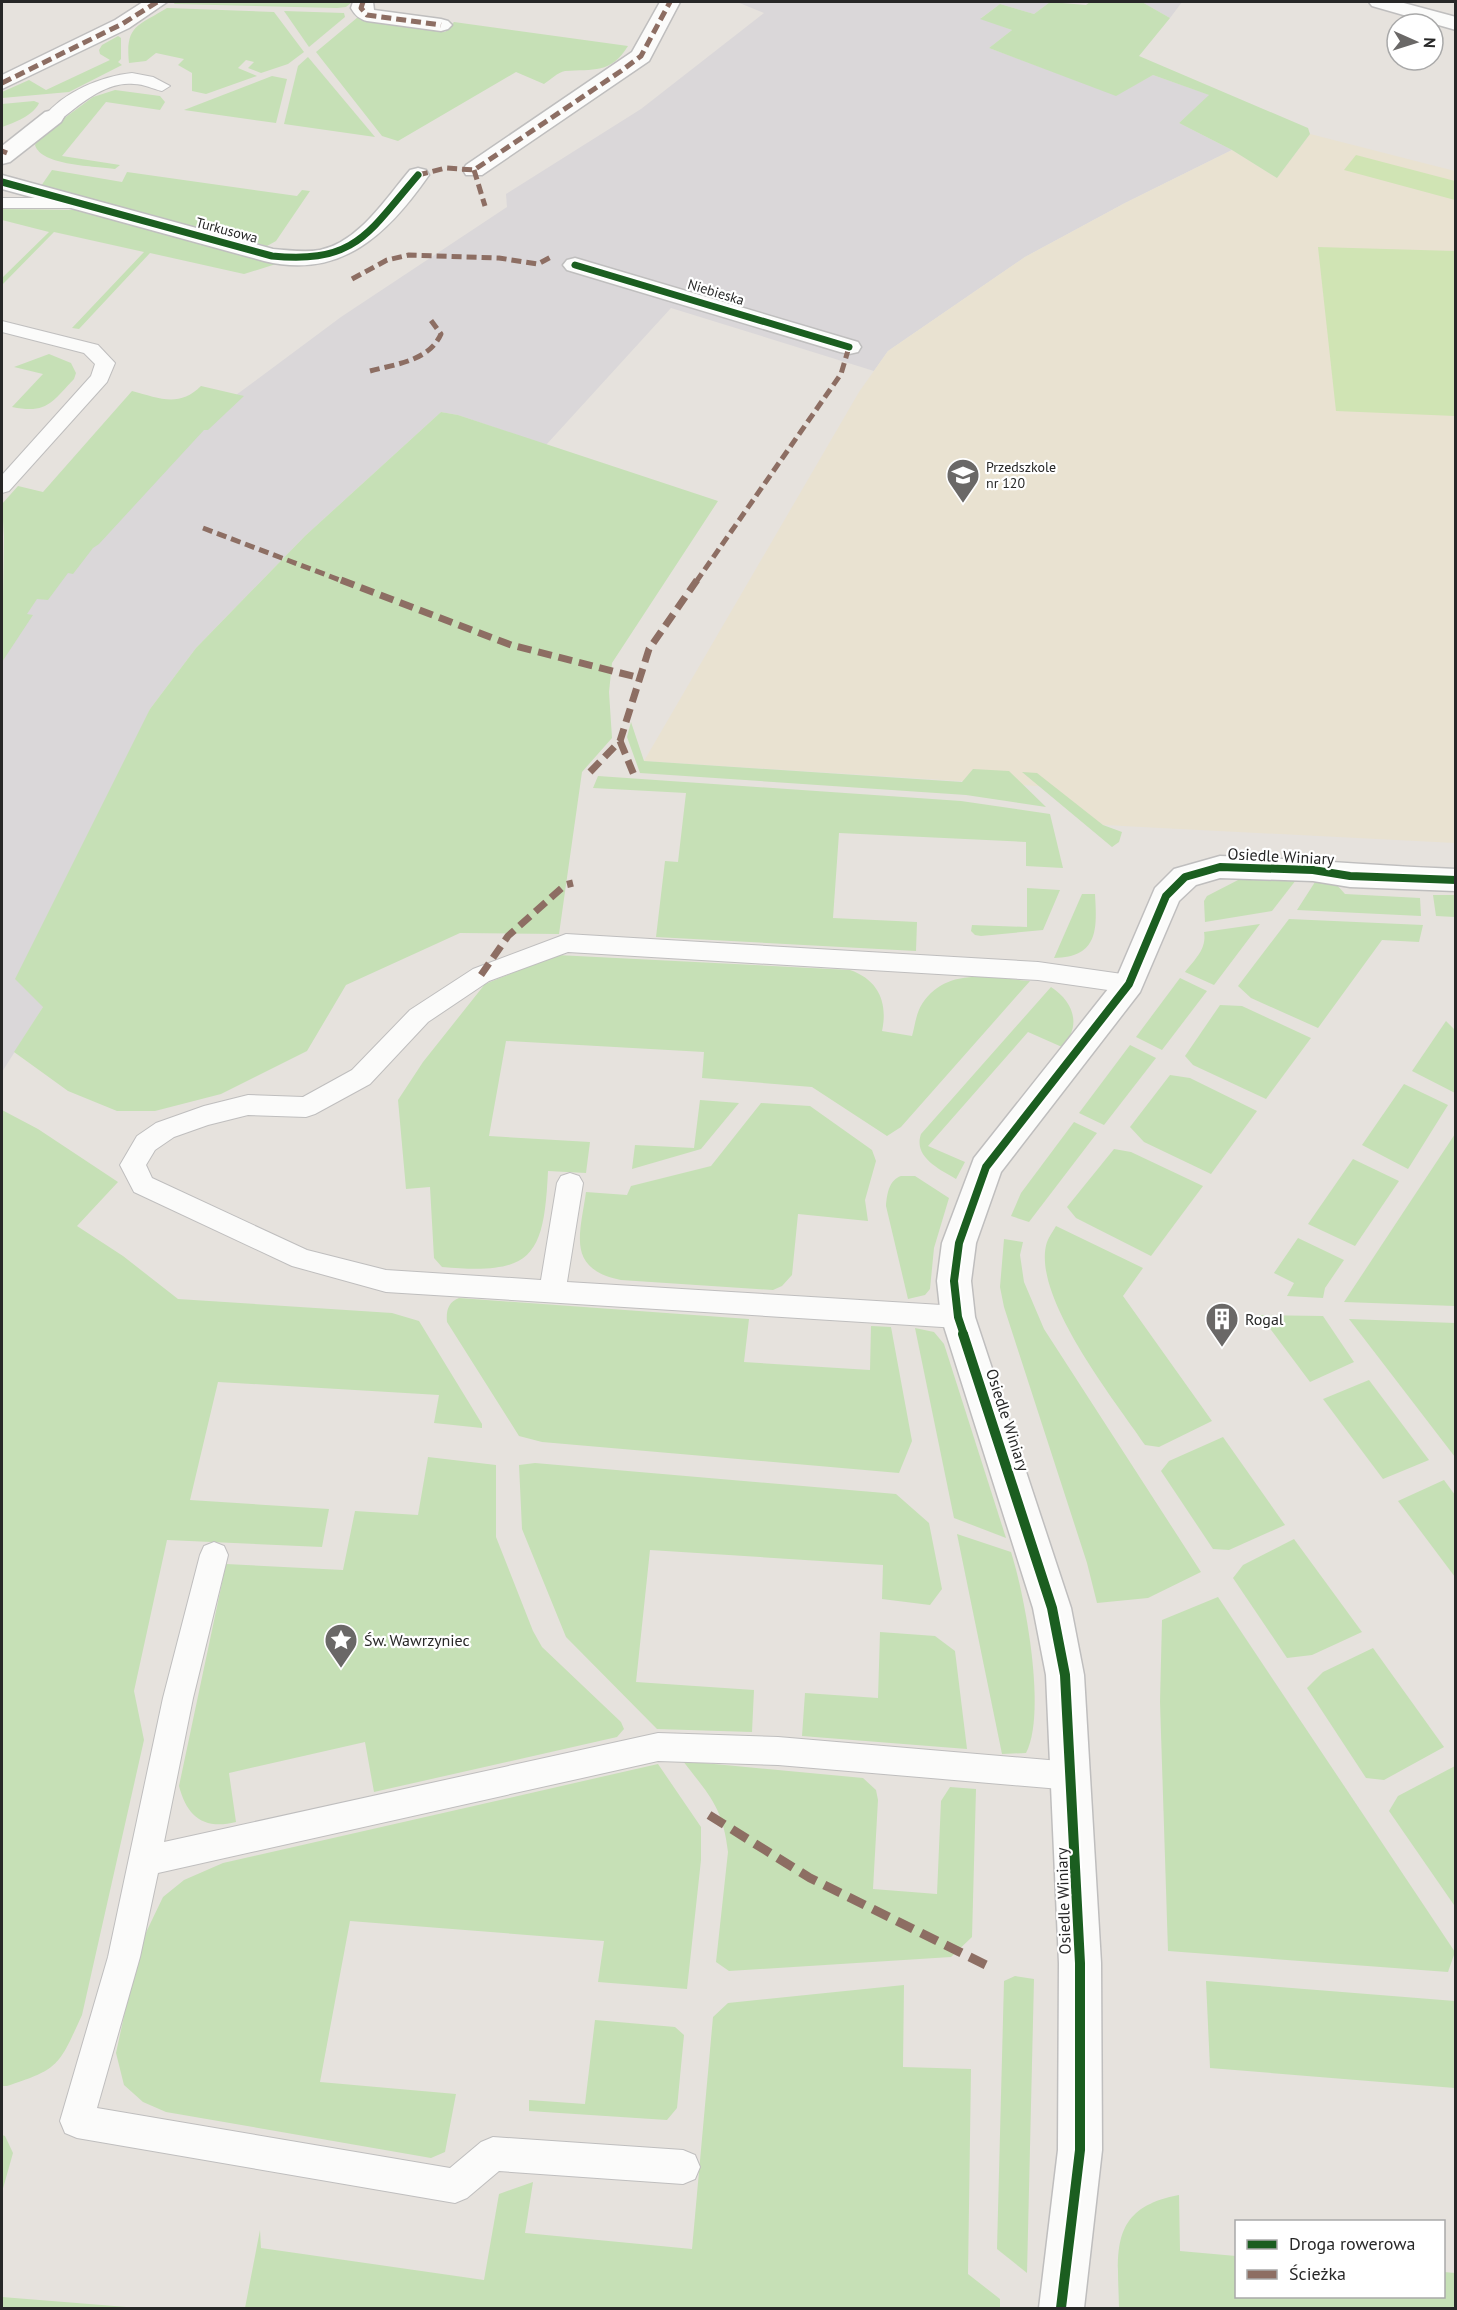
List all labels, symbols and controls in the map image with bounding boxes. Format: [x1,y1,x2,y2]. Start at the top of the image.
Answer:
north arrow [1385,12,1445,72]
text: N [1420,37,1440,49]
street label: Turkusowa [194,213,260,247]
street label: Niebieska [686,275,747,309]
school or university icon: Przedszkole nr 120 [945,457,981,504]
place label: Przedszkole nr 120 [986,458,1056,492]
street label: Osiedle Winiary [1227,843,1335,869]
building icon: Rogal [1204,1301,1240,1348]
place label: Rogal [1245,1309,1284,1329]
street label: Osiedle Winiary [982,1366,1034,1474]
place icon: Św. Wawrzyniec [323,1622,359,1669]
place label: Św. Wawrzyniec [364,1630,470,1650]
street label: Osiedle Winiary [1051,1847,1075,1955]
legend [1235,2220,1445,2298]
text: Droga rowerowa [1289,2232,1415,2255]
text: Ścieżka [1289,2262,1346,2285]

